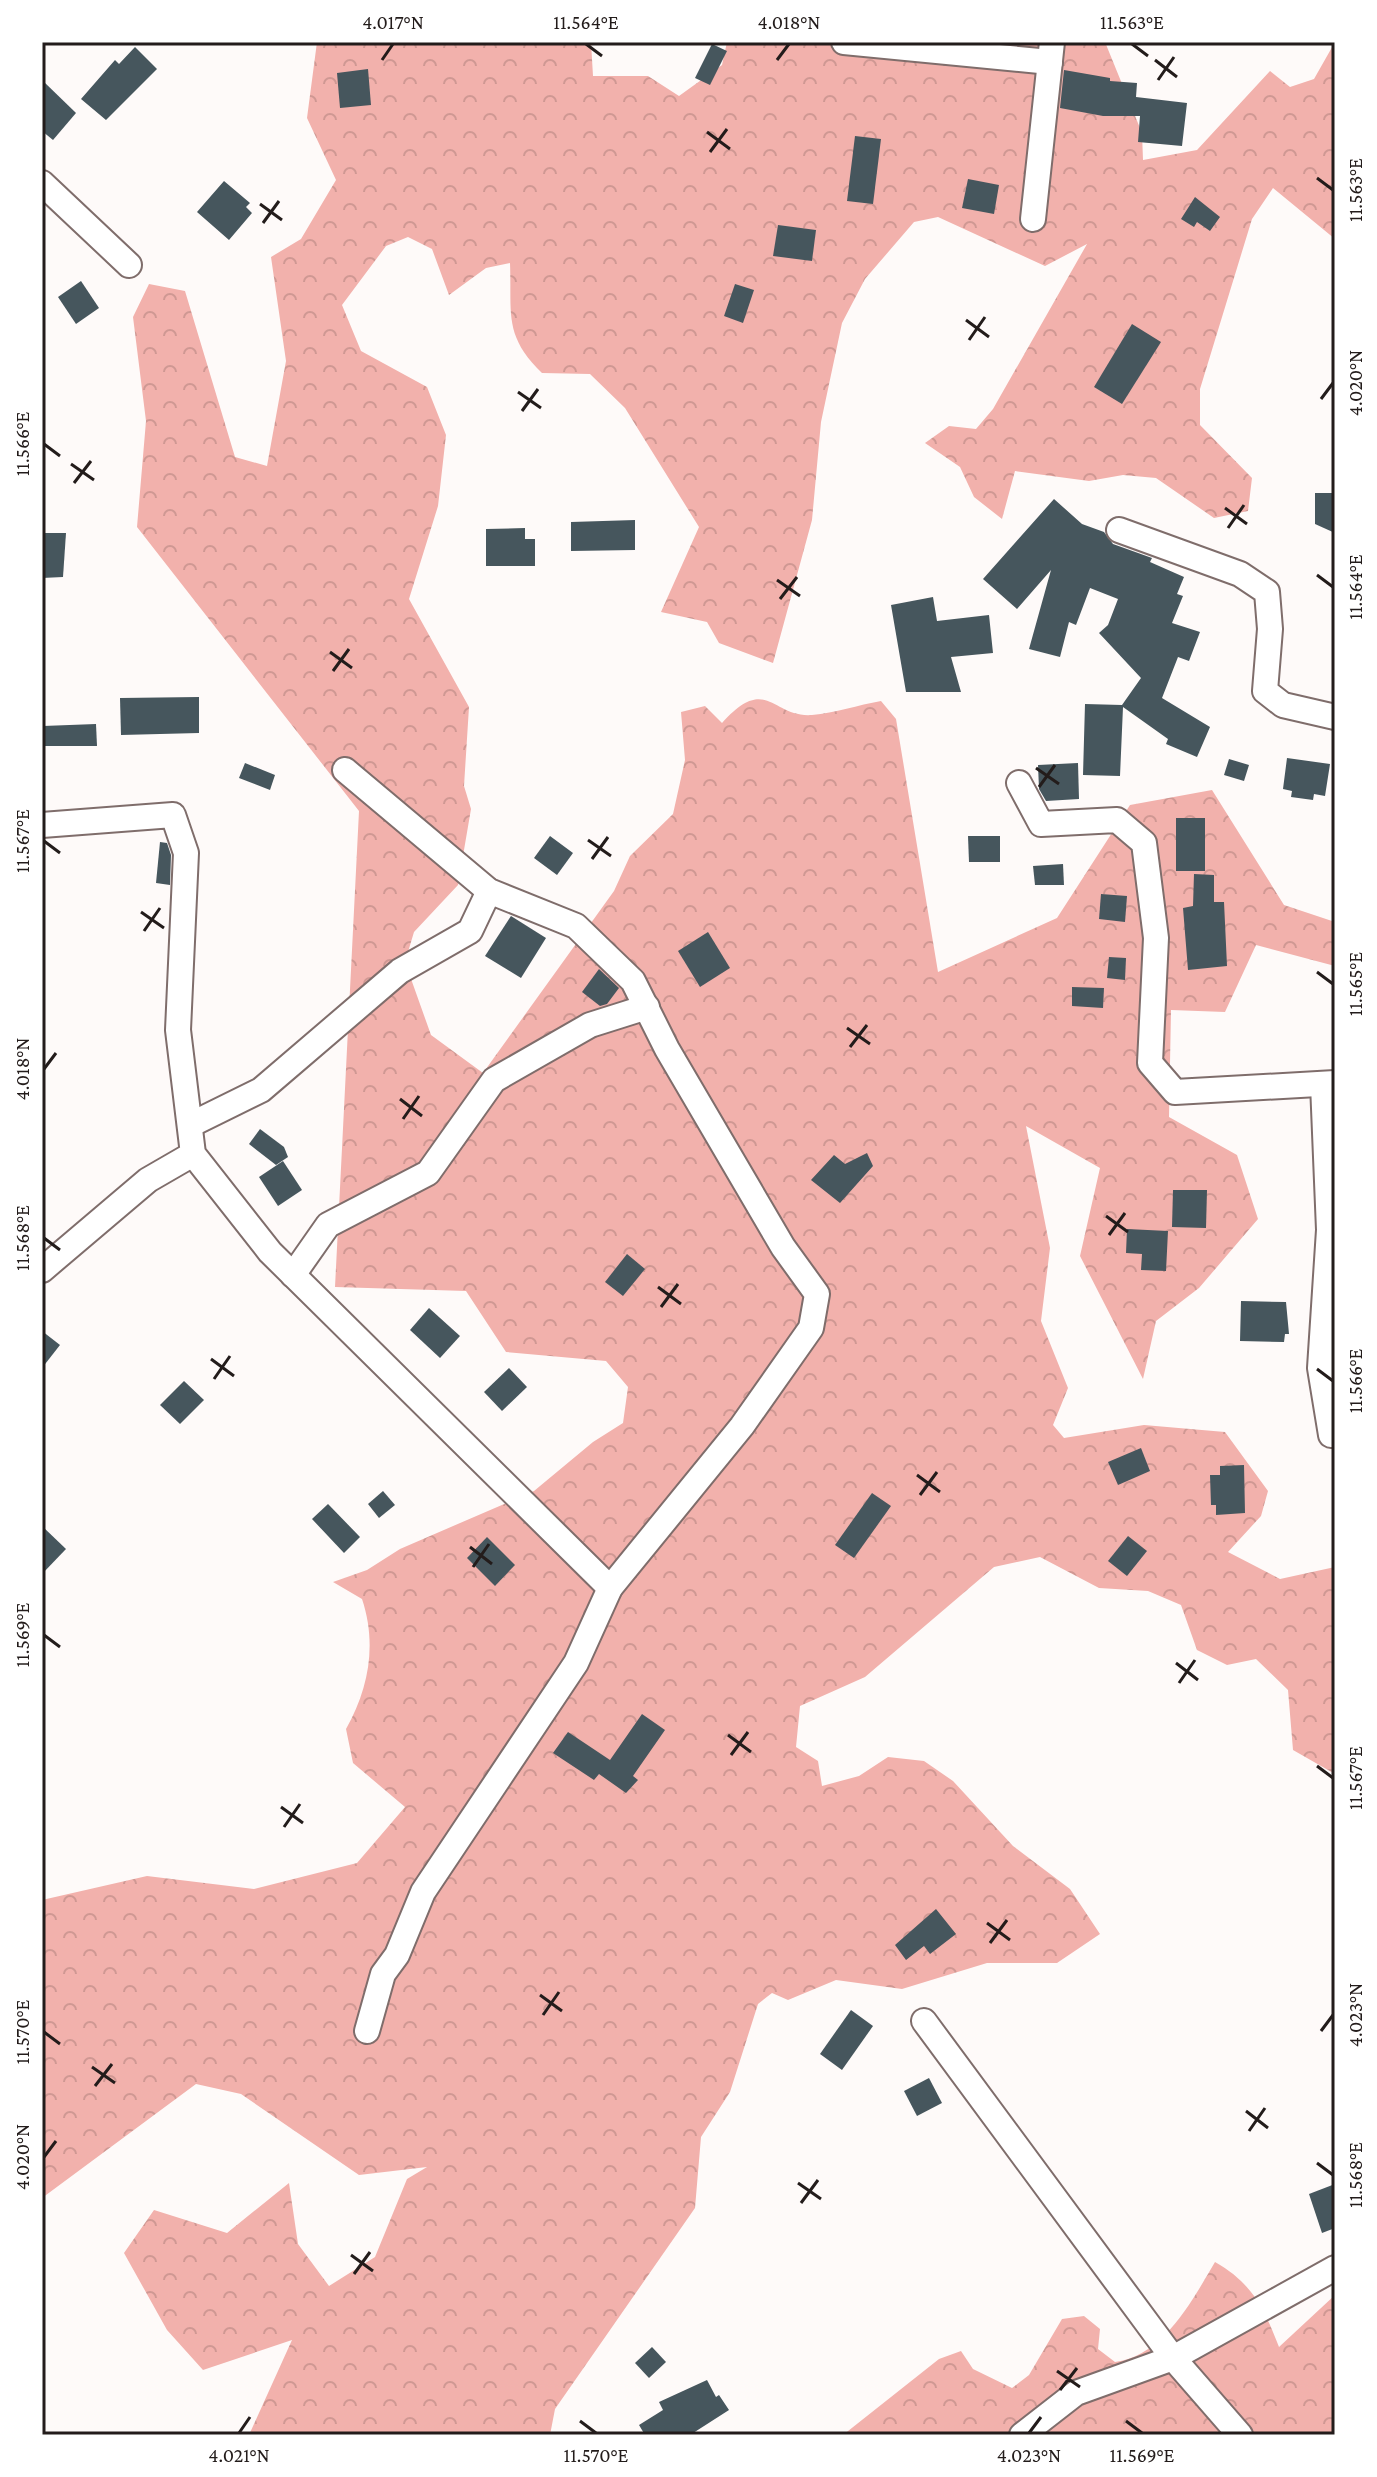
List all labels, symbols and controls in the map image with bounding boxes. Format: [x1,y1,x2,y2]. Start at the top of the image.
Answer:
text: 4.017°N [362,11,424,33]
text: 11.564°E [553,11,619,33]
text: 4.018°N [757,11,821,33]
text: 11.563°E [1100,11,1164,33]
text: 11.563°E [1344,158,1366,222]
text: 4.020°N [1344,350,1366,416]
text: 11.566°E [11,412,33,476]
text: 11.564°E [1344,554,1366,620]
text: 11.567°E [11,809,33,873]
text: 11.565°E [1344,952,1366,1016]
text: 4.018°N [11,1037,33,1101]
text: 11.568°E [11,1205,33,1271]
text: 11.566°E [1344,1349,1366,1413]
text: 11.569°E [11,1602,33,1667]
text: 11.567°E [1344,1746,1366,1810]
text: 4.023°N [1344,1983,1366,2047]
text: 11.570°E [11,1999,33,2064]
text: 4.020°N [11,2124,33,2190]
text: 11.568°E [1344,2142,1366,2208]
text: 4.021°N [208,2444,270,2466]
text: 11.570°E [564,2444,629,2466]
text: 4.023°N [997,2444,1061,2466]
text: 11.569°E [1110,2444,1175,2466]

